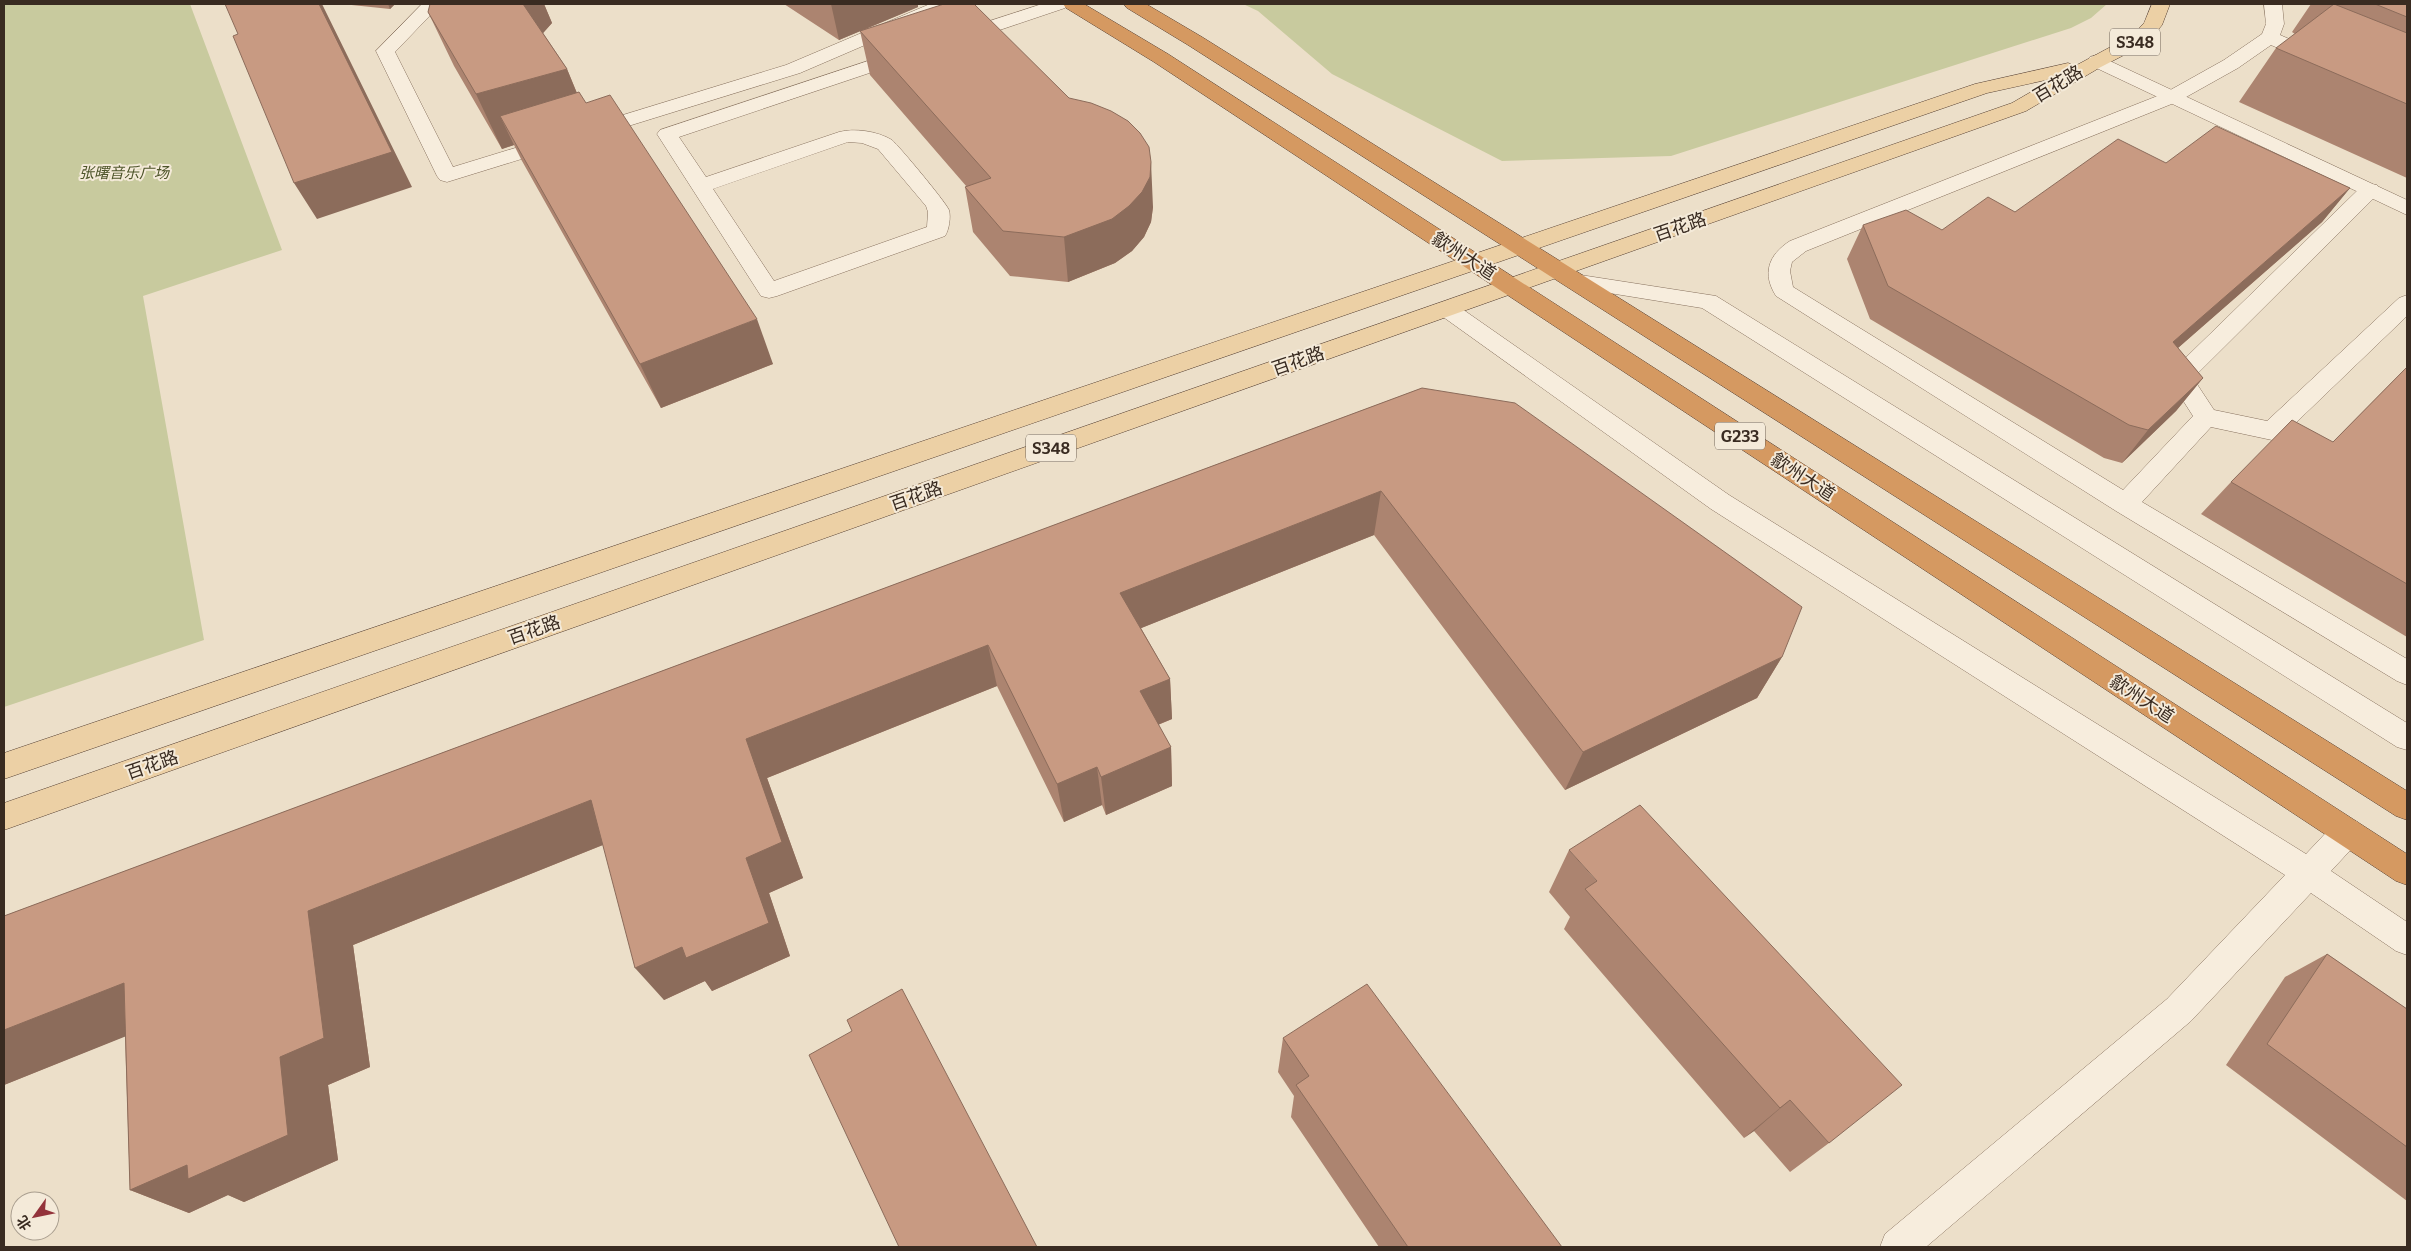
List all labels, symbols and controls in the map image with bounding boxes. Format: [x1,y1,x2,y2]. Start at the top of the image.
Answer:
road number: S348 [2110,28,2160,56]
street label: 百花路 [2029,61,2087,107]
park label: 张曙音乐广场 [79,164,171,182]
street label: 百花路 [1651,208,1709,246]
street label: 歙州大道 [1428,227,1500,285]
street label: 百花路 [1269,342,1327,380]
road number: G233 [1715,422,1765,450]
road number: S348 [1026,434,1076,462]
street label: 歙州大道 [1767,448,1839,506]
street label: 百花路 [887,477,945,515]
street label: 百花路 [505,611,563,649]
street label: 歙州大道 [2106,670,2178,728]
street label: 百花路 [123,746,181,784]
north arrow [10,1191,60,1241]
text: 北 [14,1212,35,1233]

